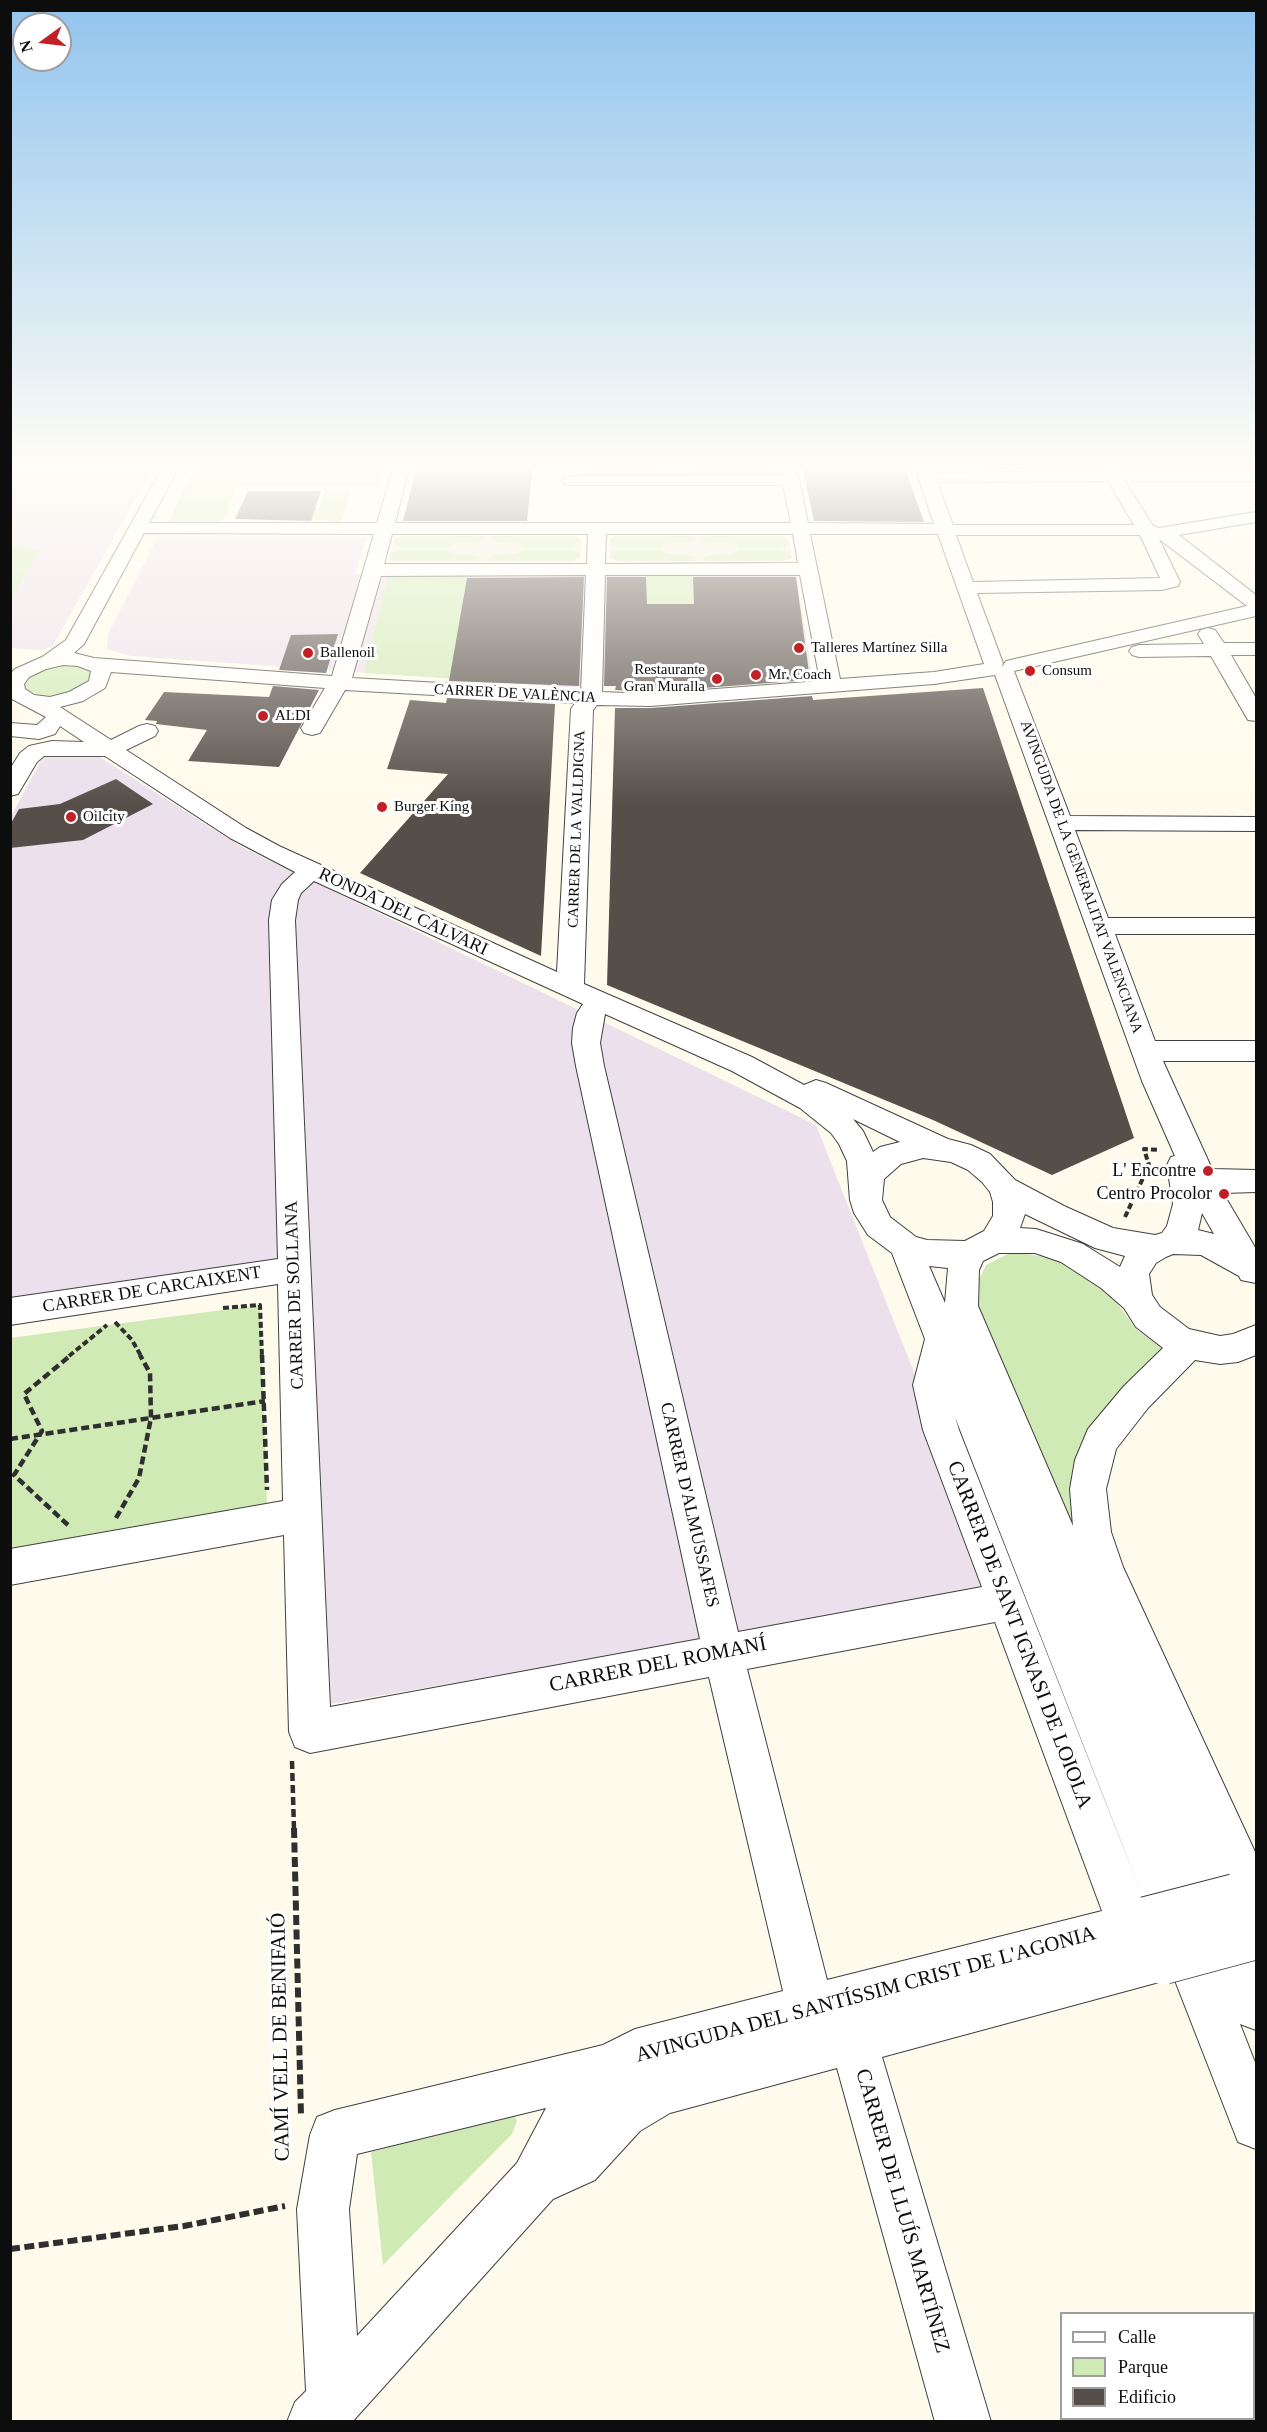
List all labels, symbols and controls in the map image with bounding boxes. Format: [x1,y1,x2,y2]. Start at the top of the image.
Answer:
north arrow [12,12,72,72]
text: N [16,38,36,54]
place label: Talleres Martínez Silla [811,639,947,657]
marker: Talleres Martínez Silla [792,641,806,655]
place label: Ballenoil [320,644,375,662]
marker: Ballenoil [301,646,315,660]
place label: Restaurante Gran Muralla [624,661,705,696]
place label: Consum [1042,662,1092,680]
marker: Consum [1023,664,1037,678]
place label: Mr. Coach [768,666,831,684]
marker: Mr. Coach [749,668,763,682]
marker: Restaurante Gran Muralla [710,672,724,686]
street label: CARRER DE VALÈNCIA [434,681,596,707]
place label: ALDI [275,707,311,725]
marker: ALDI [256,709,270,723]
street label: AVINGUDA DE LA GENERALITAT VALENCIANA [1016,718,1146,1036]
street label: CARRER DE LA VALLDIGNA [565,730,589,928]
place label: Burger King [394,798,469,816]
marker: Burger King [375,800,389,814]
place label: Oilcity [83,808,125,826]
marker: Oilcity [64,810,78,824]
street label: RONDA DEL CALVARI [315,863,491,961]
place label: L' Encontre [1112,1160,1196,1182]
marker: L' Encontre [1201,1164,1215,1178]
place label: Centro Procolor [1097,1183,1212,1205]
marker: Centro Procolor [1217,1187,1231,1201]
street label: CARRER DE SOLLANA [281,1200,309,1390]
street label: CARRER DE CARCAIXENT [41,1262,263,1318]
street label: CARRER D'ALMUSSAFES [655,1400,723,1610]
street label: CARRER DE SANT IGNASI DE LOIOLA [941,1458,1097,1812]
street label: CARRER DEL ROMANÍ [547,1632,769,1698]
street label: CAMÍ VELL DE BENIFAIÓ [266,1912,296,2162]
street label: AVINGUDA DEL SANTÍSSIM CRIST DE L'AGONIA [633,1921,1099,2069]
street label: CARRER DE LLUÍS MARTÍNEZ [849,2066,955,2356]
legend [1060,2312,1255,2420]
text: Calle [1118,2327,1156,2347]
text: Parque [1118,2357,1168,2377]
text: Edificio [1118,2387,1176,2407]

